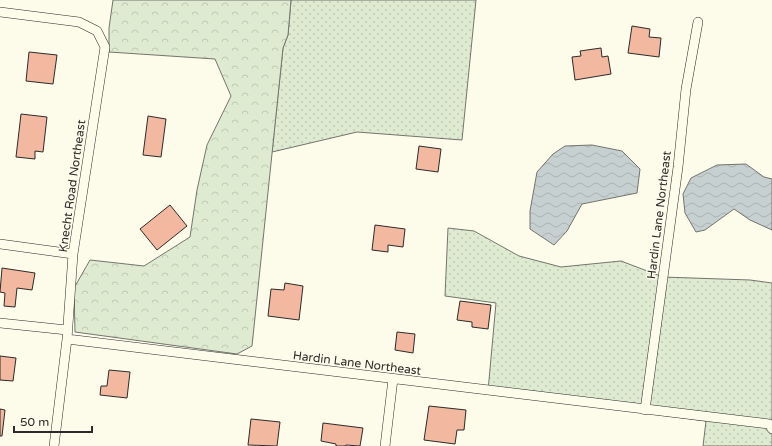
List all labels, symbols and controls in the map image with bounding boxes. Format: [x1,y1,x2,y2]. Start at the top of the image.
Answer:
street label: Knecht Road Northeast [56,118,88,253]
street label: Hardin Lane Northeast [644,150,674,280]
street label: Hardin Lane Northeast [292,348,422,378]
scale bar [14,408,92,434]
text: 50 m [20,415,49,429]

